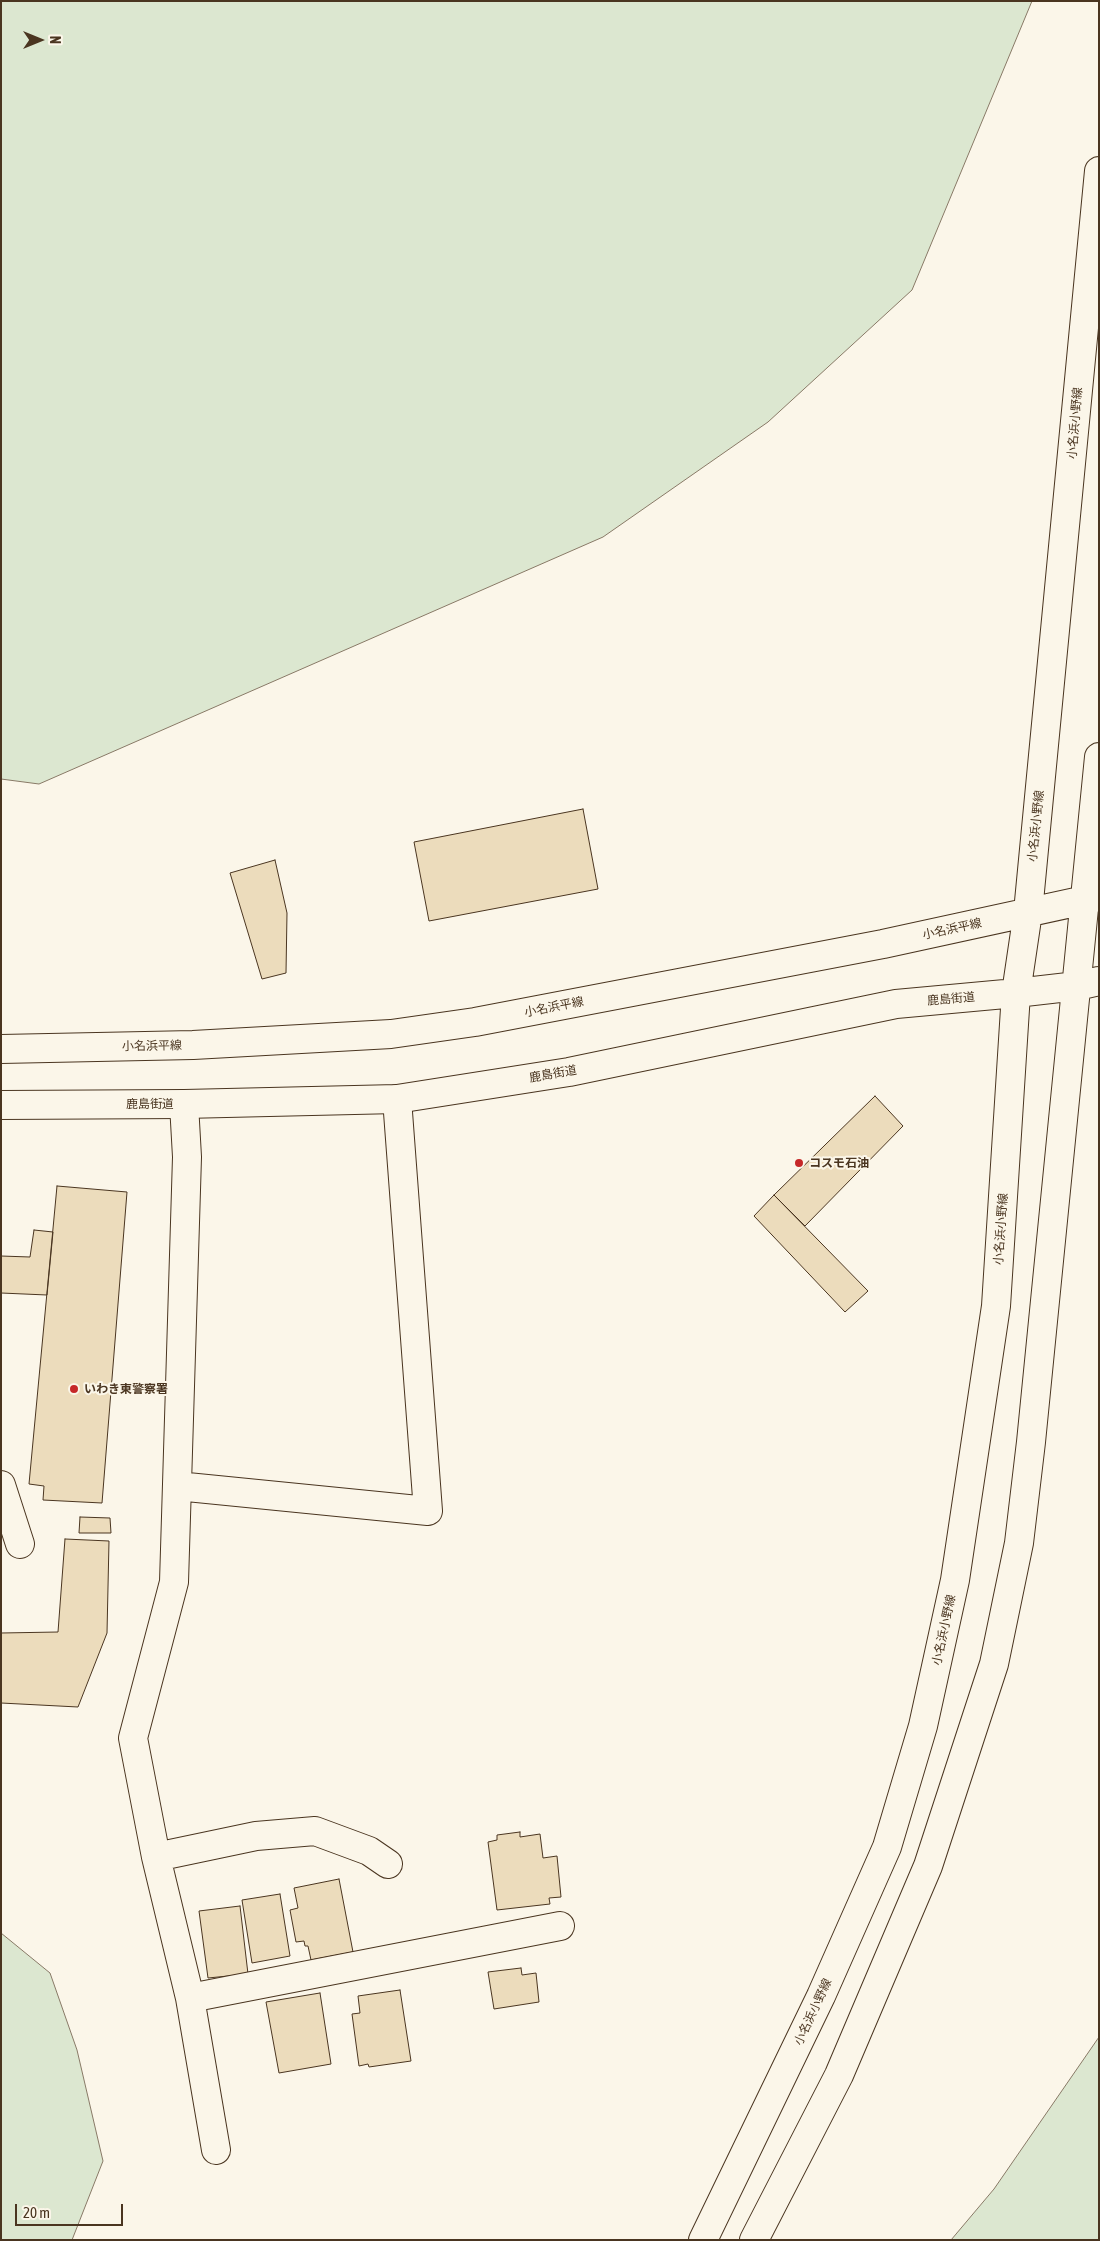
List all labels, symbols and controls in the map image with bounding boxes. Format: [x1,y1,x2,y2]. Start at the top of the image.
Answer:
north arrow [15,15,65,65]
text: N [47,36,63,44]
street label: 小名浜小野線 [1065,387,1085,459]
street label: 小名浜小野線 [1025,789,1047,863]
street label: 小名浜平線 [921,916,983,942]
street label: 鹿島街道 [926,990,976,1008]
street label: 小名浜平線 [523,994,585,1020]
street label: 小名浜平線 [122,1038,182,1054]
street label: 鹿島街道 [528,1063,578,1085]
street label: 鹿島街道 [126,1097,174,1111]
place label: コスモ石油 [809,1156,869,1170]
marker: コスモ石油 [793,1157,805,1169]
street label: 小名浜小野線 [991,1193,1011,1265]
place label: いわき東警察署 [84,1382,168,1396]
marker: いわき東警察署 [68,1383,80,1395]
street label: 小名浜小野線 [929,1593,959,1667]
street label: 小名浜小野線 [791,1976,835,2048]
scale bar [18,2194,125,2226]
text: 20 m [23,2204,50,2221]

